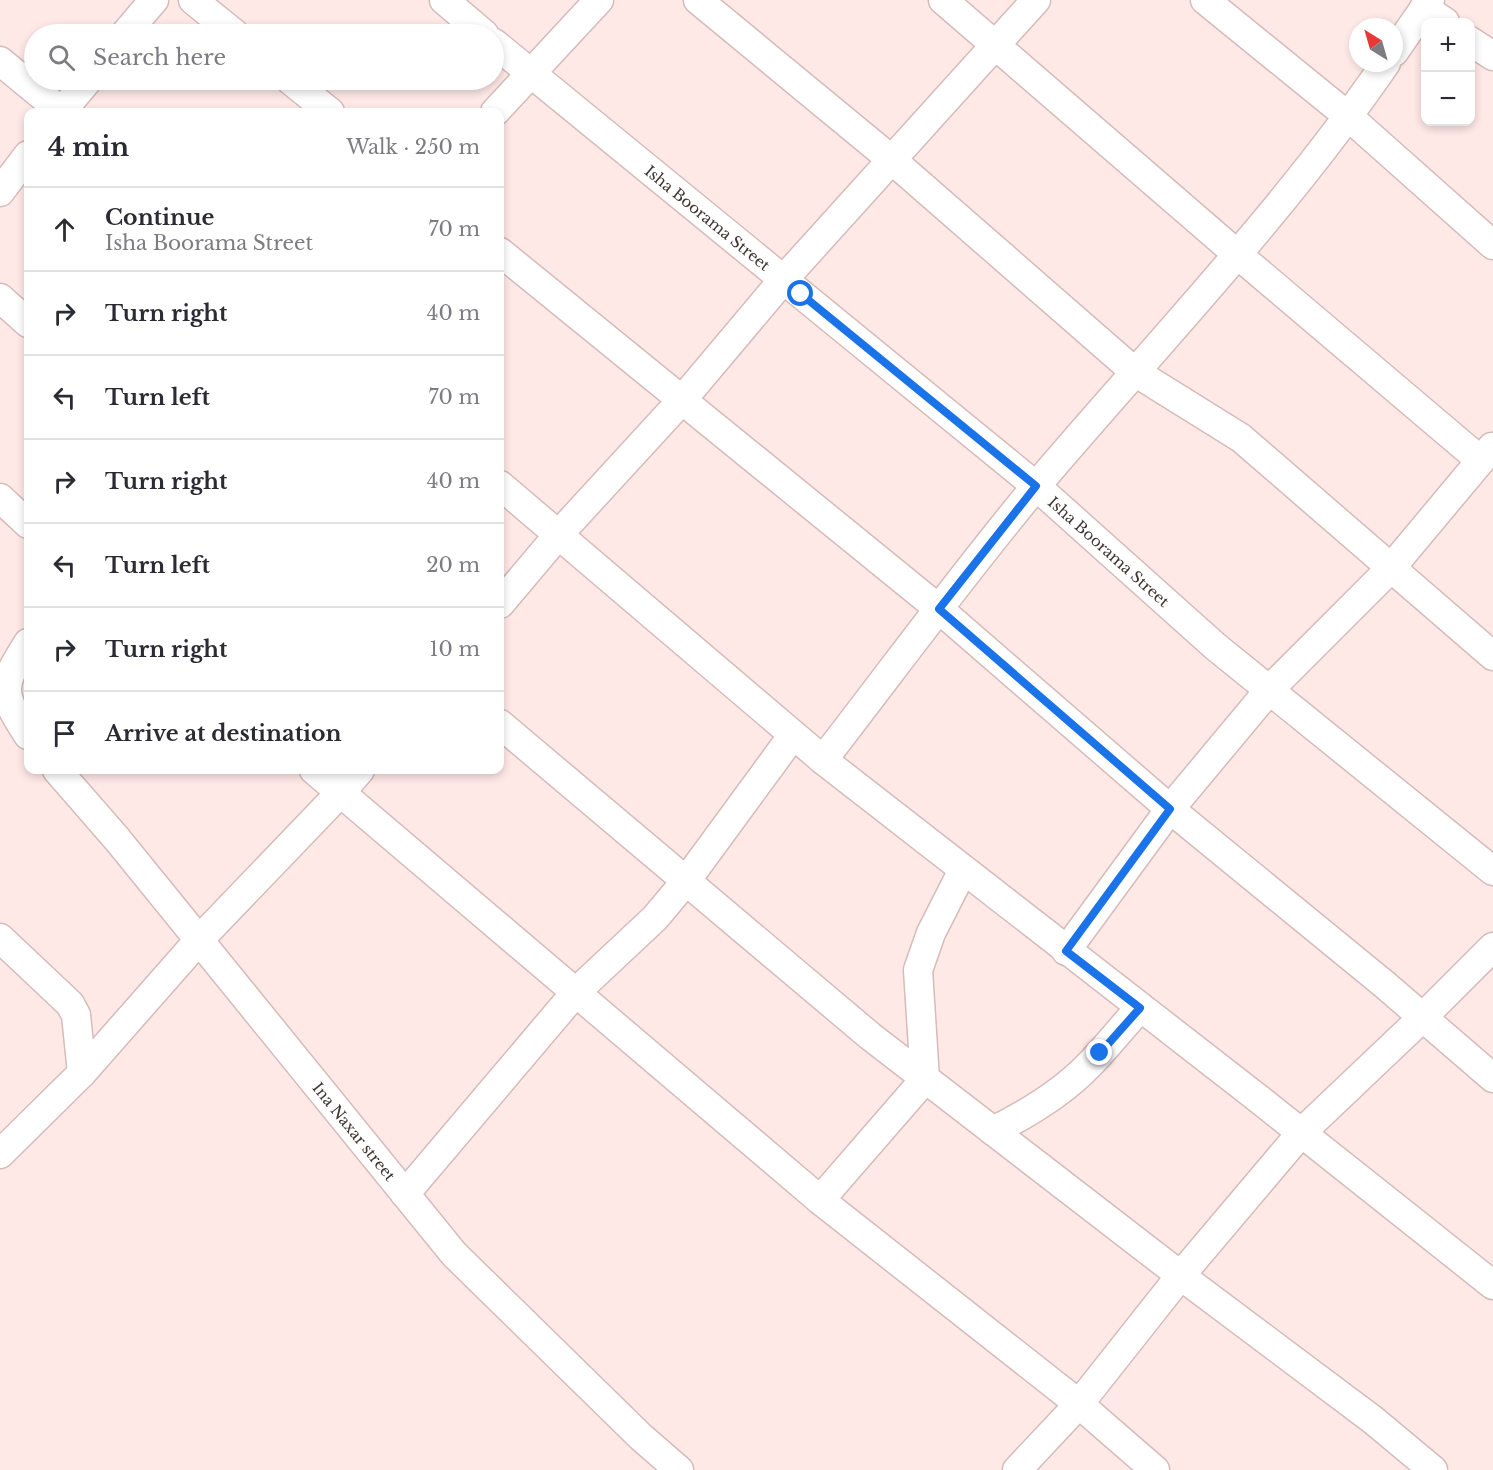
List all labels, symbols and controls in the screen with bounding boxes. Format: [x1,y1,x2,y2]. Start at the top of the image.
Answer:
north arrow [1349,18,1403,72]
map controls [1421,18,1475,126]
button: + [1421,18,1475,72]
search box [24,24,504,90]
icon: search [45,41,78,74]
text: Search here [93,44,226,71]
button: − [1421,72,1475,126]
text: 4 min [48,131,129,163]
text: Walk · 250 m [346,135,480,159]
street label: Isha Boorama Street [641,161,774,275]
text: Continue [105,204,214,231]
icon: ahead [48,213,81,246]
text: 70 m [428,217,480,241]
text: Isha Boorama Street [105,231,313,255]
route start [787,280,813,306]
icon: right [48,297,81,330]
text: Turn right [105,300,227,327]
text: 40 m [427,301,480,325]
icon: left [48,381,81,414]
text: Turn left [105,384,210,411]
text: 70 m [428,385,480,409]
icon: right [48,465,81,498]
text: Turn right [105,468,227,495]
text: 40 m [427,469,480,493]
street label: Isha Boorama Street [1045,492,1174,611]
icon: left [48,549,81,582]
text: Turn left [105,552,210,579]
text: 20 m [426,553,480,577]
icon: right [48,633,81,666]
text: Turn right [105,636,227,663]
text: 10 m [430,637,480,661]
icon: arrive [48,717,81,750]
text: Arrive at destination [105,720,342,747]
route end [1086,1039,1112,1065]
street label: Ina Naxar street [309,1078,400,1185]

